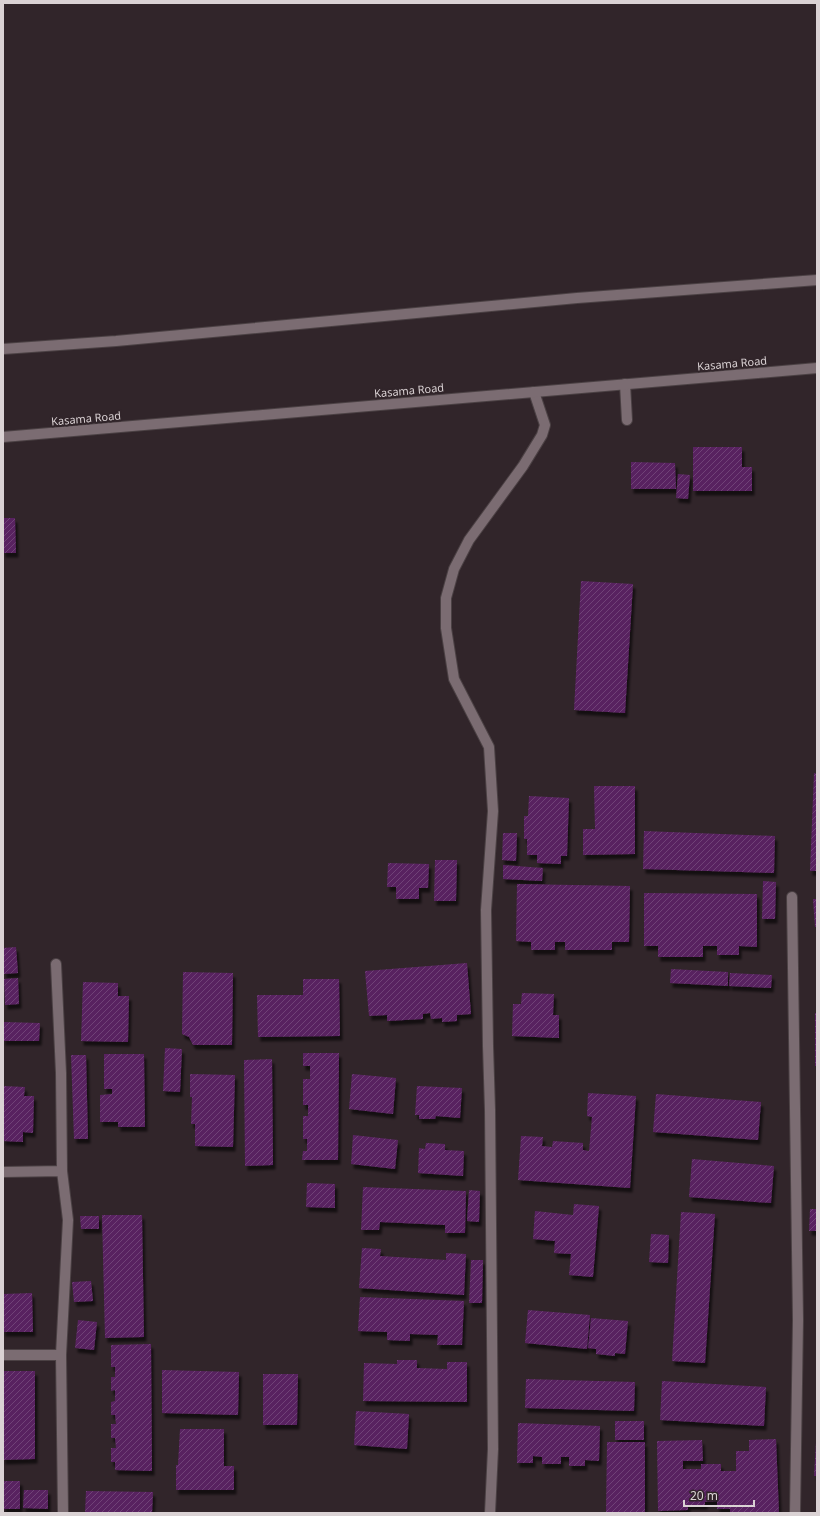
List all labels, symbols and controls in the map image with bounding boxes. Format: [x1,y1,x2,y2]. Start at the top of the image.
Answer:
street label: Kasama Road [696,352,768,374]
street label: Kasama Road [373,379,445,401]
street label: Kasama Road [50,407,122,429]
scale bar [684,1482,754,1508]
text: 20 m [690,1487,718,1504]

